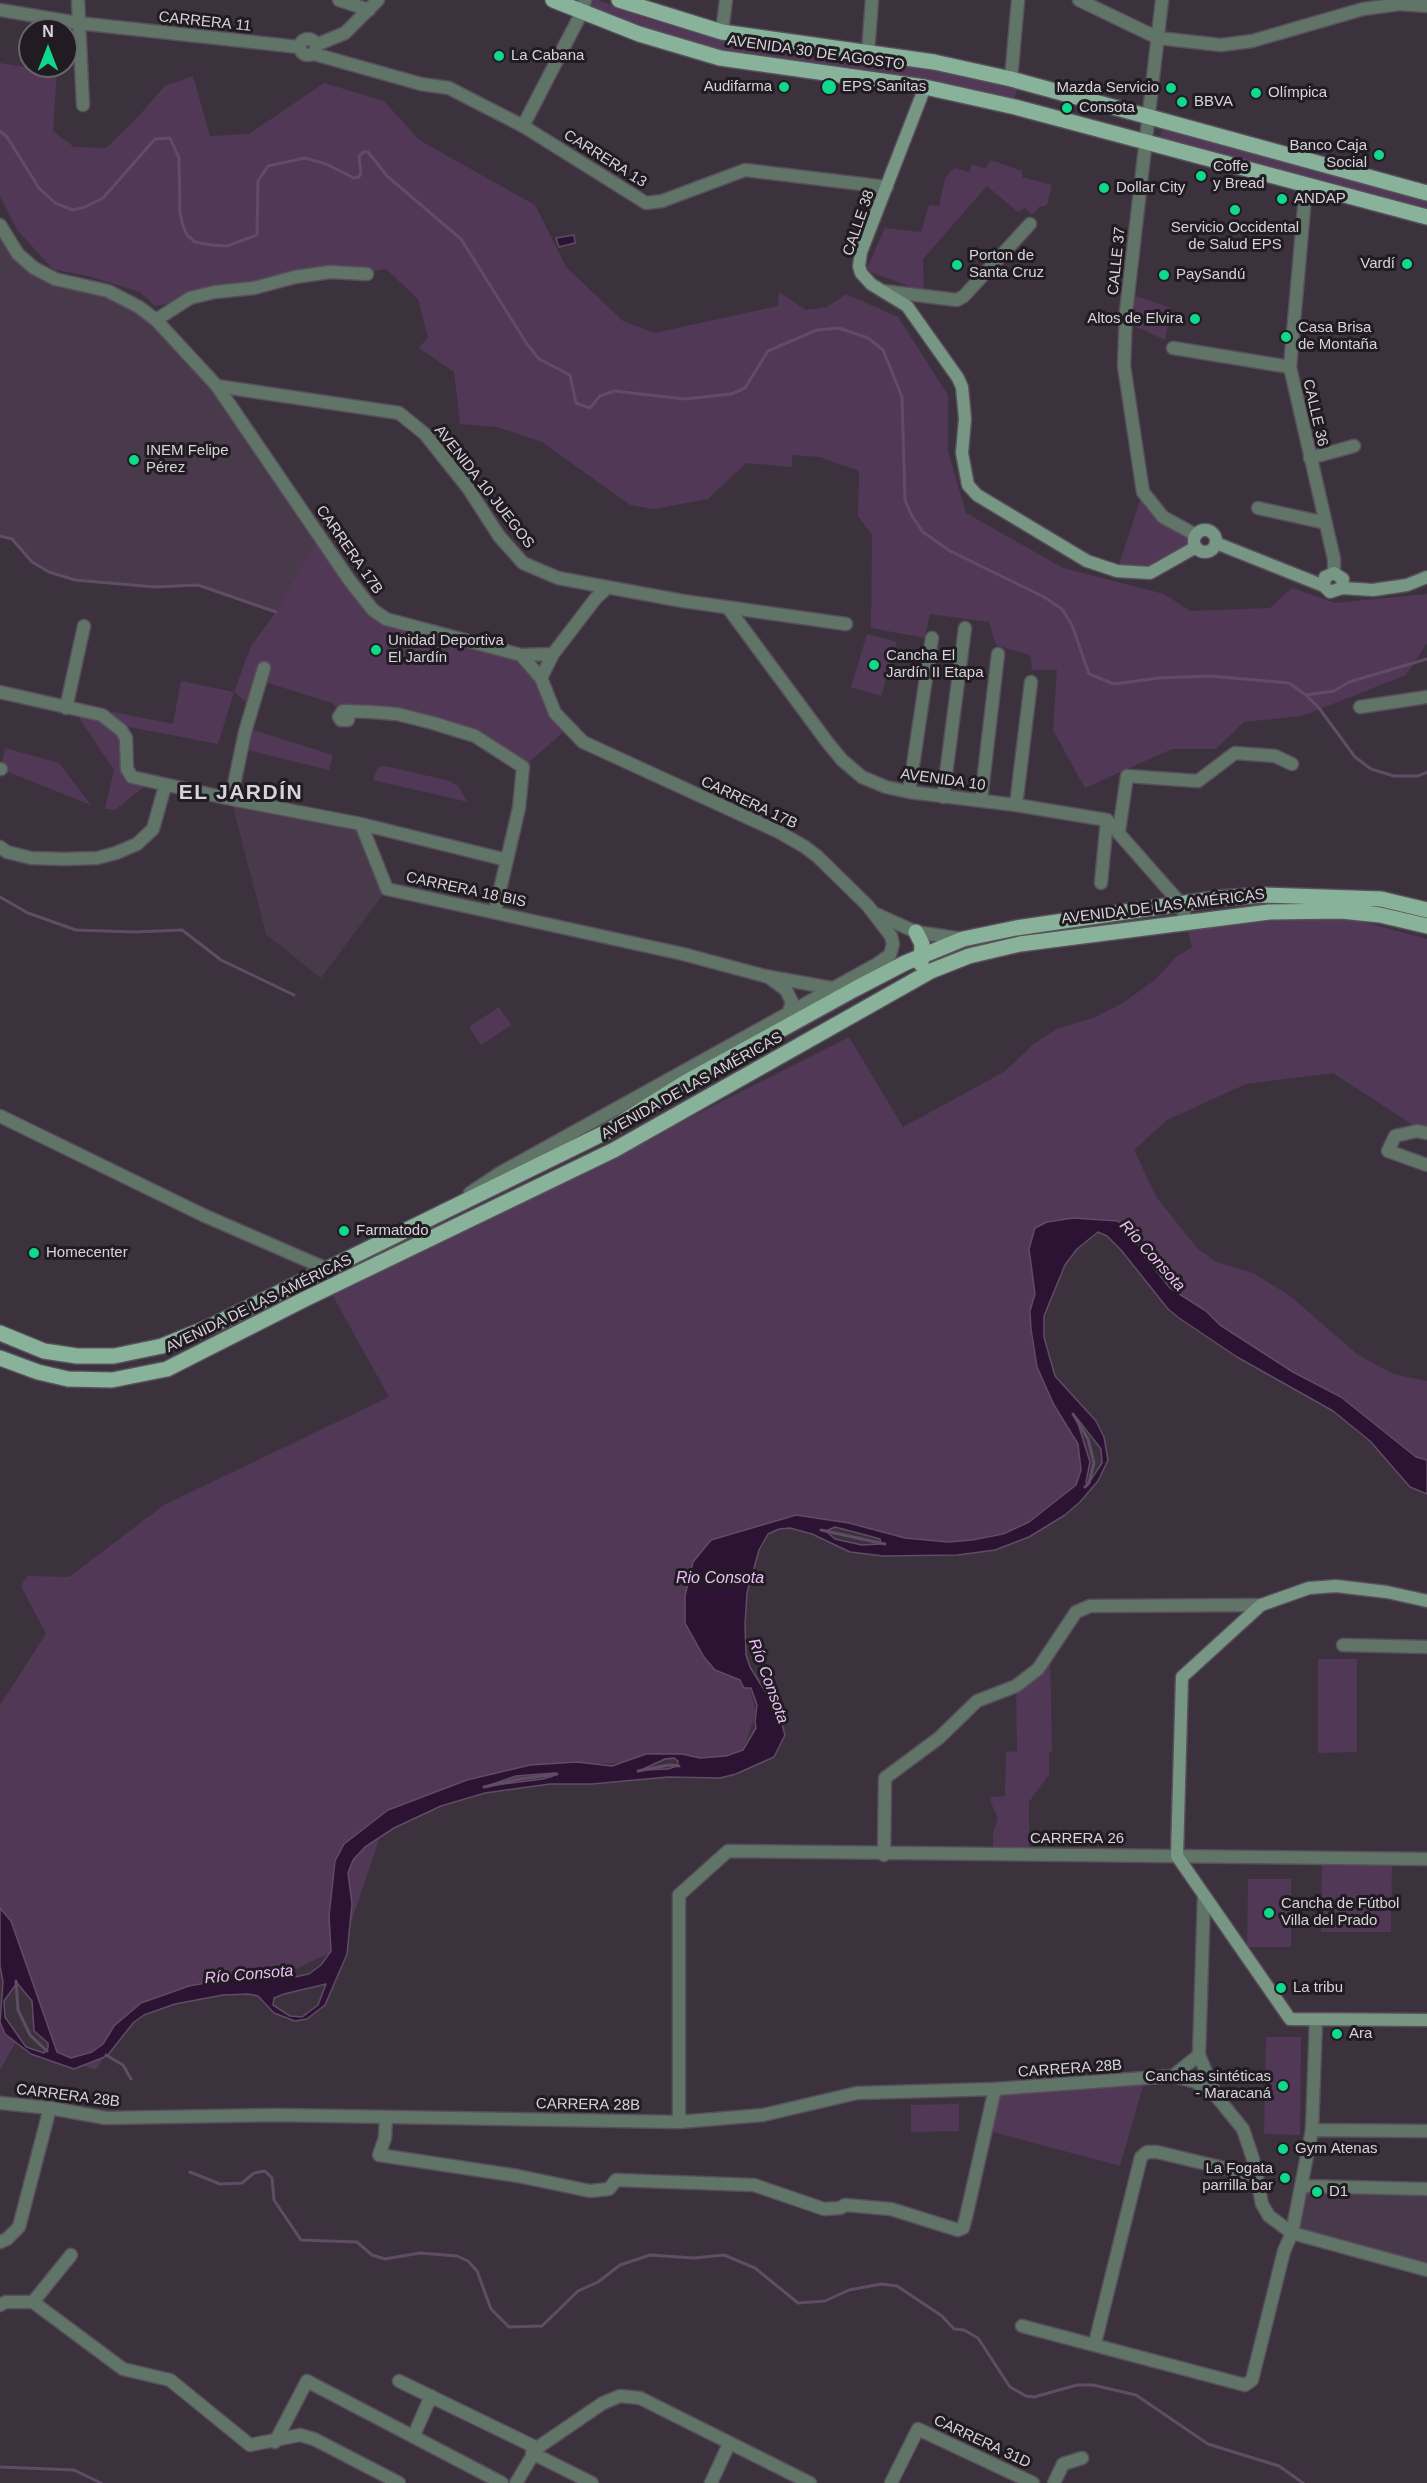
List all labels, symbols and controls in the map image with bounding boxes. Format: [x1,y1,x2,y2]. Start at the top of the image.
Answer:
street label: CARRERA 11 [158,8,252,36]
north arrow [18,18,78,78]
text: N [42,23,54,40]
street label: AVENIDA 30 DE AGOSTO [726,32,906,74]
place label: La Cabana [511,47,584,65]
marker: La Cabana [492,49,506,63]
place label: Audifarma [704,78,772,96]
marker: EPS Sanitas [820,78,838,96]
place label: EPS Sanitas [842,78,926,96]
place label: Mazda Servicio [1056,79,1159,97]
marker: Audifarma [777,80,791,94]
marker: Mazda Servicio [1164,81,1178,95]
place label: Olímpica [1268,84,1327,102]
marker: Olímpica [1249,86,1263,100]
place label: BBVA [1194,93,1233,111]
marker: BBVA [1175,95,1189,109]
place label: Consota [1079,99,1135,117]
marker: Consota [1060,101,1074,115]
street label: CARRERA 13 [560,126,650,192]
place label: Banco Caja Social [1289,137,1367,172]
marker: Banco Caja Social [1372,148,1386,162]
place label: Coffe y Bread [1213,158,1265,193]
marker: Coffe y Bread [1194,169,1208,183]
place label: Dollar City [1116,179,1185,197]
marker: Dollar City [1097,181,1111,195]
street label: CALLE 38 [839,188,879,258]
place label: ANDAP [1294,190,1346,208]
marker: ANDAP [1275,192,1289,206]
marker: Servicio Occidental de Salud EPS [1228,203,1242,217]
place label: Servicio Occidental de Salud EPS [1171,219,1299,254]
street label: CALLE 37 [1104,226,1130,296]
place label: Porton de Santa Cruz [969,247,1044,282]
place label: Vardí [1360,255,1395,273]
marker: Vardí [1400,257,1414,271]
marker: Porton de Santa Cruz [950,258,964,272]
place label: PaySandú [1176,266,1245,284]
marker: PaySandú [1157,268,1171,282]
place label: Altos de Elvira [1087,310,1183,328]
marker: Altos de Elvira [1188,312,1202,326]
place label: Casa Brisa de Montaña [1298,319,1377,354]
marker: Casa Brisa de Montaña [1279,330,1293,344]
street label: CALLE 36 [1299,378,1331,448]
street label: AVENIDA 10 JUEGOS [430,422,538,552]
place label: INEM Felipe Pérez [146,442,229,477]
marker: INEM Felipe Pérez [127,453,141,467]
street label: CARRERA 17B [312,502,386,598]
place label: Unidad Deportiva El Jardín [388,632,504,667]
marker: Unidad Deportiva El Jardín [369,643,383,657]
place label: Cancha El Jardín II Etapa [886,647,984,682]
marker: Cancha El Jardín II Etapa [867,658,881,672]
street label: AVENIDA 10 [899,765,987,795]
street label: CARRERA 17B [698,773,800,833]
district label: EL JARDÍN [179,780,303,806]
street label: CARRERA 18 BIS [404,868,528,912]
street label: AVENIDA DE LAS AMÉRICAS [1060,886,1266,928]
street label: AVENIDA DE LAS AMÉRICAS [598,1028,786,1144]
water label: Río Consota [1115,1217,1189,1295]
place label: Farmatodo [356,1222,429,1240]
marker: Farmatodo [337,1224,351,1238]
place label: Homecenter [46,1244,128,1262]
marker: Homecenter [27,1246,41,1260]
street label: AVENIDA DE LAS AMÉRICAS [163,1251,355,1357]
water label: Rio Consota [676,1569,764,1589]
water label: Río Consota [744,1636,792,1726]
street label: CARRERA 26 [1030,1830,1124,1848]
place label: Cancha de Fútbol Villa del Prado [1281,1895,1399,1930]
marker: Cancha de Fútbol Villa del Prado [1262,1906,1276,1920]
water label: Río Consota [204,1962,294,1988]
place label: La tribu [1293,1979,1343,1997]
marker: La tribu [1274,1981,1288,1995]
place label: Ara [1349,2025,1372,2043]
marker: Ara [1330,2027,1344,2041]
street label: CARRERA 28B [1017,2056,1123,2082]
place label: Canchas sintéticas - Maracaná [1145,2068,1271,2103]
marker: Canchas sintéticas - Maracaná [1276,2079,1290,2093]
street label: CARRERA 28B [15,2081,121,2111]
street label: CARRERA 28B [536,2095,640,2115]
place label: Gym Atenas [1295,2140,1378,2158]
marker: Gym Atenas [1276,2142,1290,2156]
place label: La Fogata parrilla bar [1202,2160,1273,2195]
marker: La Fogata parrilla bar [1278,2171,1292,2185]
place label: D1 [1329,2183,1348,2201]
marker: D1 [1310,2185,1324,2199]
street label: CARRERA 31D [931,2412,1033,2472]

